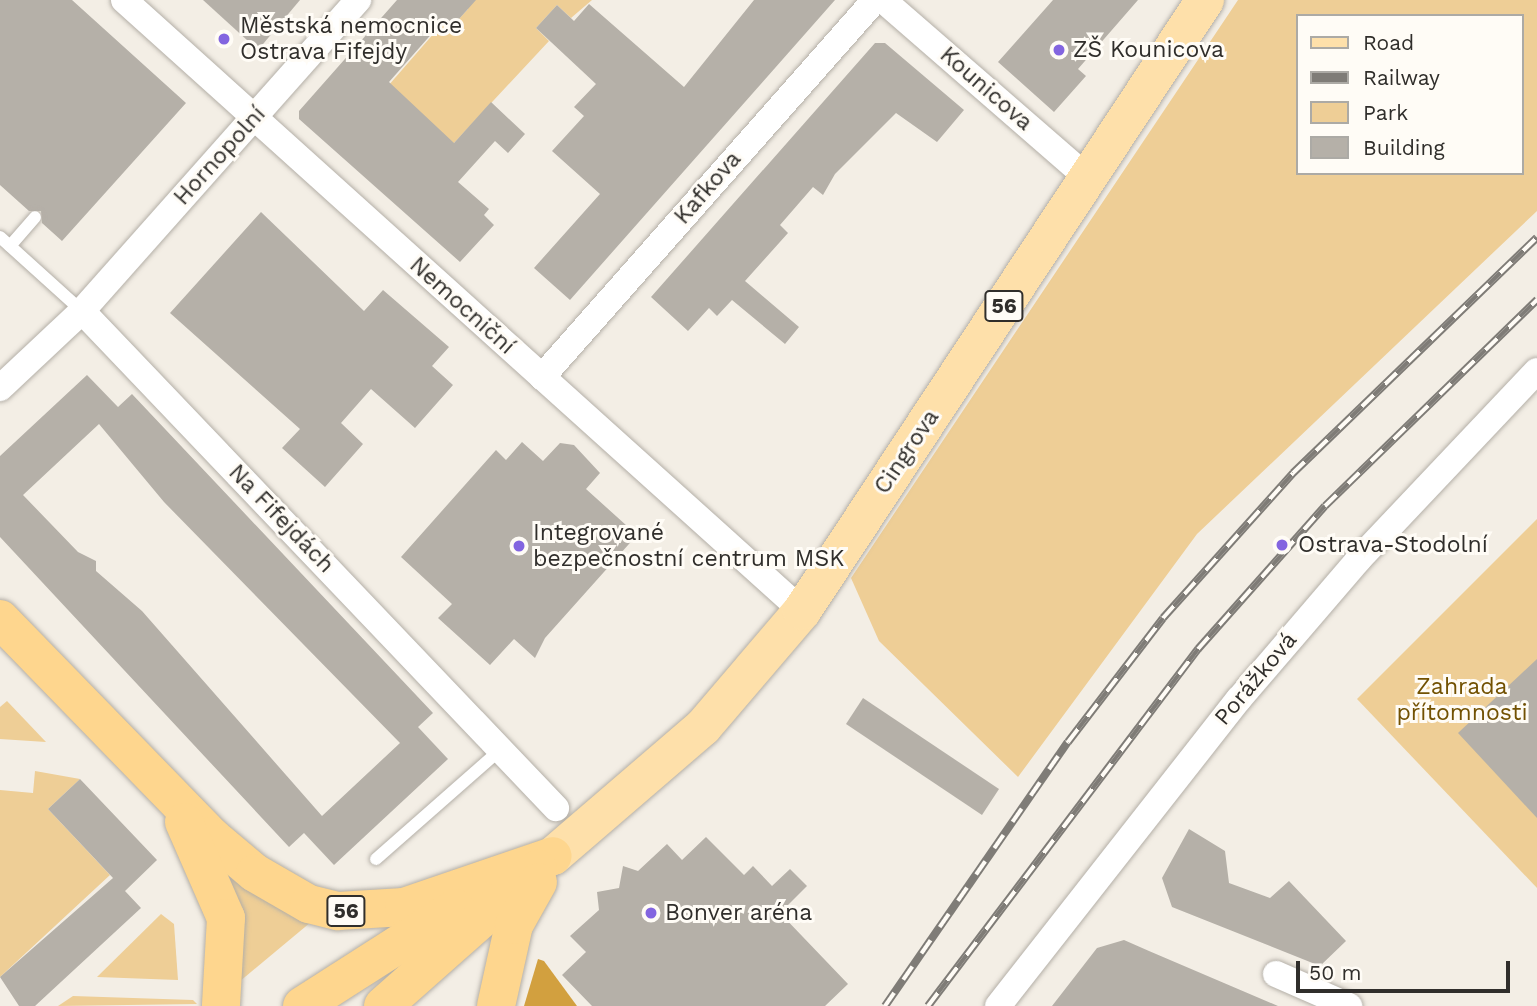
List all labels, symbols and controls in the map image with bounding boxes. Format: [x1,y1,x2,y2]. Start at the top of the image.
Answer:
place label: Městská nemocnice Ostrava Fifejdy [240,12,463,66]
legend [1296,14,1523,175]
marker: Městská nemocnice Ostrava Fifejdy [214,29,234,49]
text: Road [1363,30,1414,55]
place label: ZŠ Kounicova [1073,36,1224,64]
street label: Kounicova [934,41,1038,137]
marker: ZŠ Kounicova [1051,42,1067,58]
text: Railway [1363,65,1440,90]
text: Park [1363,100,1408,125]
street label: Hornopolní [168,101,272,211]
text: Building [1363,135,1445,160]
street label: Kafkova [669,146,747,230]
street label: Nemocniční [404,252,520,360]
road number: 56 [983,288,1025,324]
street label: Cingrova [869,405,945,499]
street label: Na Fifejdách [222,459,340,579]
place label: Integrované bezpečnostní centrum MSK [533,519,844,573]
place label: Ostrava-Stodolní [1298,531,1488,559]
marker: Ostrava-Stodolní [1272,535,1292,555]
marker: Integrované bezpečnostní centrum MSK [511,538,527,554]
street label: Porážková [1209,627,1303,731]
park label: Zahrada přítomnosti [1396,673,1528,727]
road number: 56 [325,894,367,928]
place label: Bonver aréna [665,899,813,927]
marker: Bonver aréna [643,905,659,921]
scale bar [1299,946,1512,990]
text: 50 m [1309,960,1361,985]

